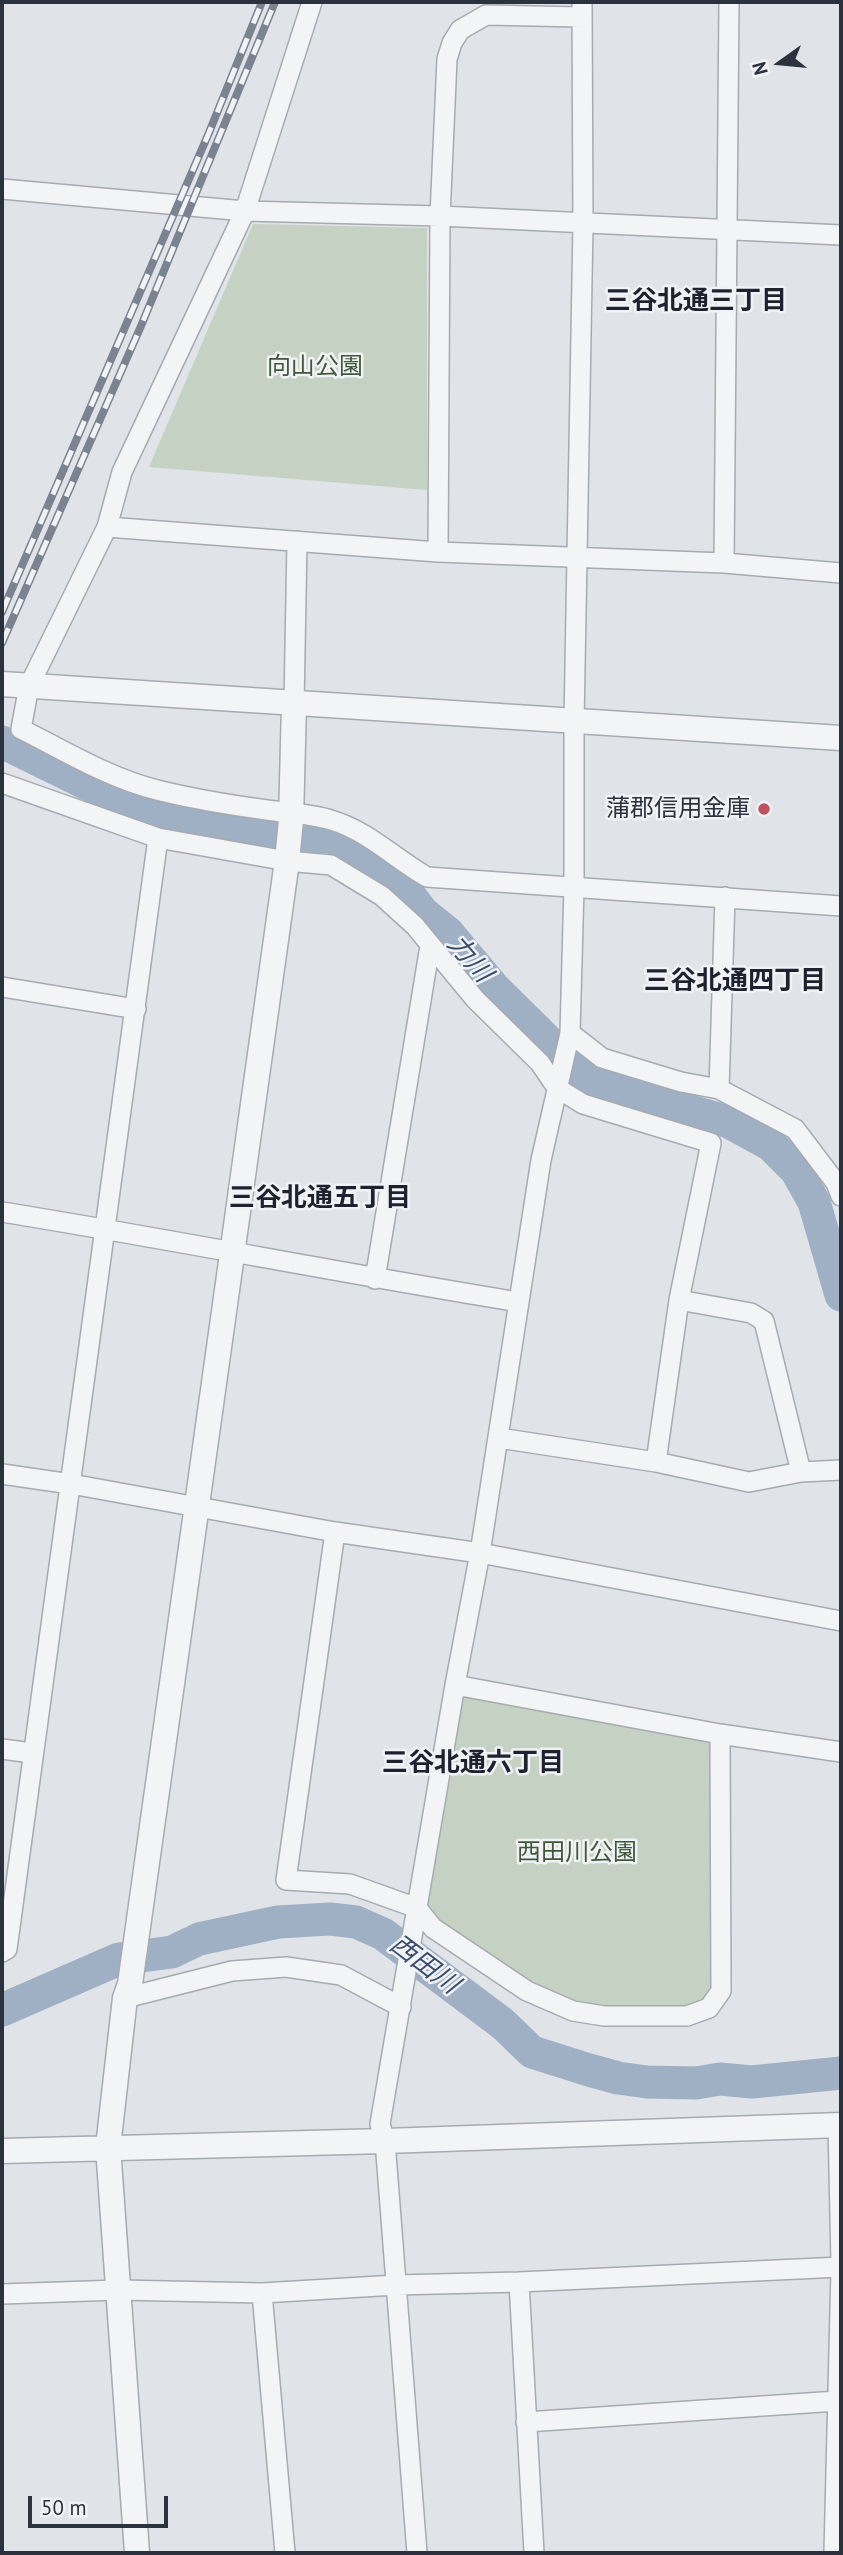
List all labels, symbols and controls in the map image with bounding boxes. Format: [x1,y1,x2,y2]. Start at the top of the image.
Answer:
north arrow [745,28,815,98]
text: N [747,59,773,78]
district label: 三谷北通三丁目 [605,286,787,318]
park label: 向山公園 [267,353,363,381]
place label: 蒲郡信用金庫 [606,795,750,823]
marker: 蒲郡信用金庫 [756,801,772,817]
water label: 力川 [440,929,498,989]
district label: 三谷北通四丁目 [644,966,826,998]
district label: 三谷北通五丁目 [229,1183,411,1215]
district label: 三谷北通六丁目 [382,1748,564,1780]
park label: 西田川公園 [517,1839,637,1867]
water label: 西田川 [383,1929,465,2001]
scale bar [32,2482,172,2526]
text: 50 m [41,2494,87,2521]

